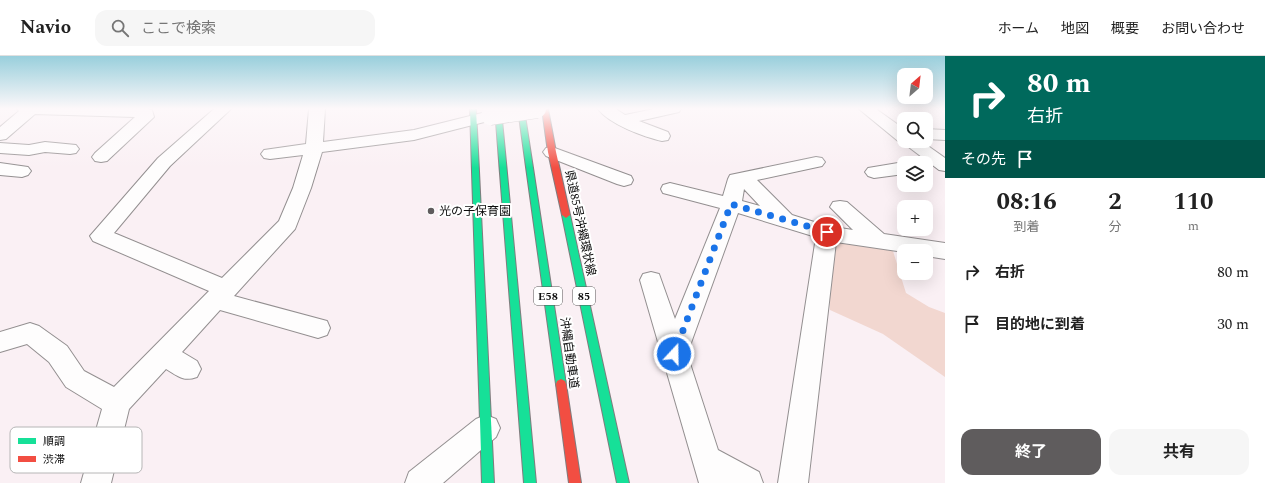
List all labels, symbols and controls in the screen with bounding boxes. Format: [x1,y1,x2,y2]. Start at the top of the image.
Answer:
search box [95,10,375,46]
text: Navio [20,13,71,42]
icon: search [109,17,131,39]
text: ここで検索 [141,17,216,40]
text: ホーム [997,18,1039,39]
text: 地図 [1061,18,1089,39]
text: 概要 [1111,18,1139,39]
text: お問い合わせ [1161,18,1245,39]
text: 80 m [1027,62,1091,105]
north arrow [897,68,933,104]
map controls [897,68,933,280]
icon: right [961,72,1013,124]
text: 右折 [1027,103,1063,130]
button: search [897,112,933,148]
text: その先 [961,148,1006,171]
icon: arrive [1014,148,1036,170]
button: layers [897,156,933,192]
street label: 県道85号沖縄環状線 [559,168,601,278]
text: 08:16 [996,184,1057,220]
text: 2 [1108,184,1122,220]
text: 110 [1173,184,1214,220]
button: + [897,200,933,236]
place label: 光の子保育園 [439,202,511,221]
marker: 光の子保育園 [426,206,436,216]
pin [810,215,844,249]
text: m [1188,216,1199,236]
text: 到着 [1014,217,1040,237]
text: 分 [1108,217,1121,237]
icon: arrive [816,221,838,243]
button: − [897,244,933,280]
icon: right [961,261,983,283]
text: 右折 [995,261,1025,284]
text: 80 m [1217,261,1249,284]
road number: E58 [534,287,562,305]
road number: 85 [573,287,595,305]
icon: arrive [961,313,983,335]
text: 目的地に到着 [995,313,1085,336]
text: 30 m [1217,313,1249,336]
street label: 沖縄自動車道 [555,316,583,390]
position arrow [653,333,695,375]
legend [10,427,142,473]
button: 終了 [961,429,1101,475]
button: 共有 [1109,429,1249,475]
text: 順調 [43,433,65,450]
text: 渋滞 [43,451,65,468]

